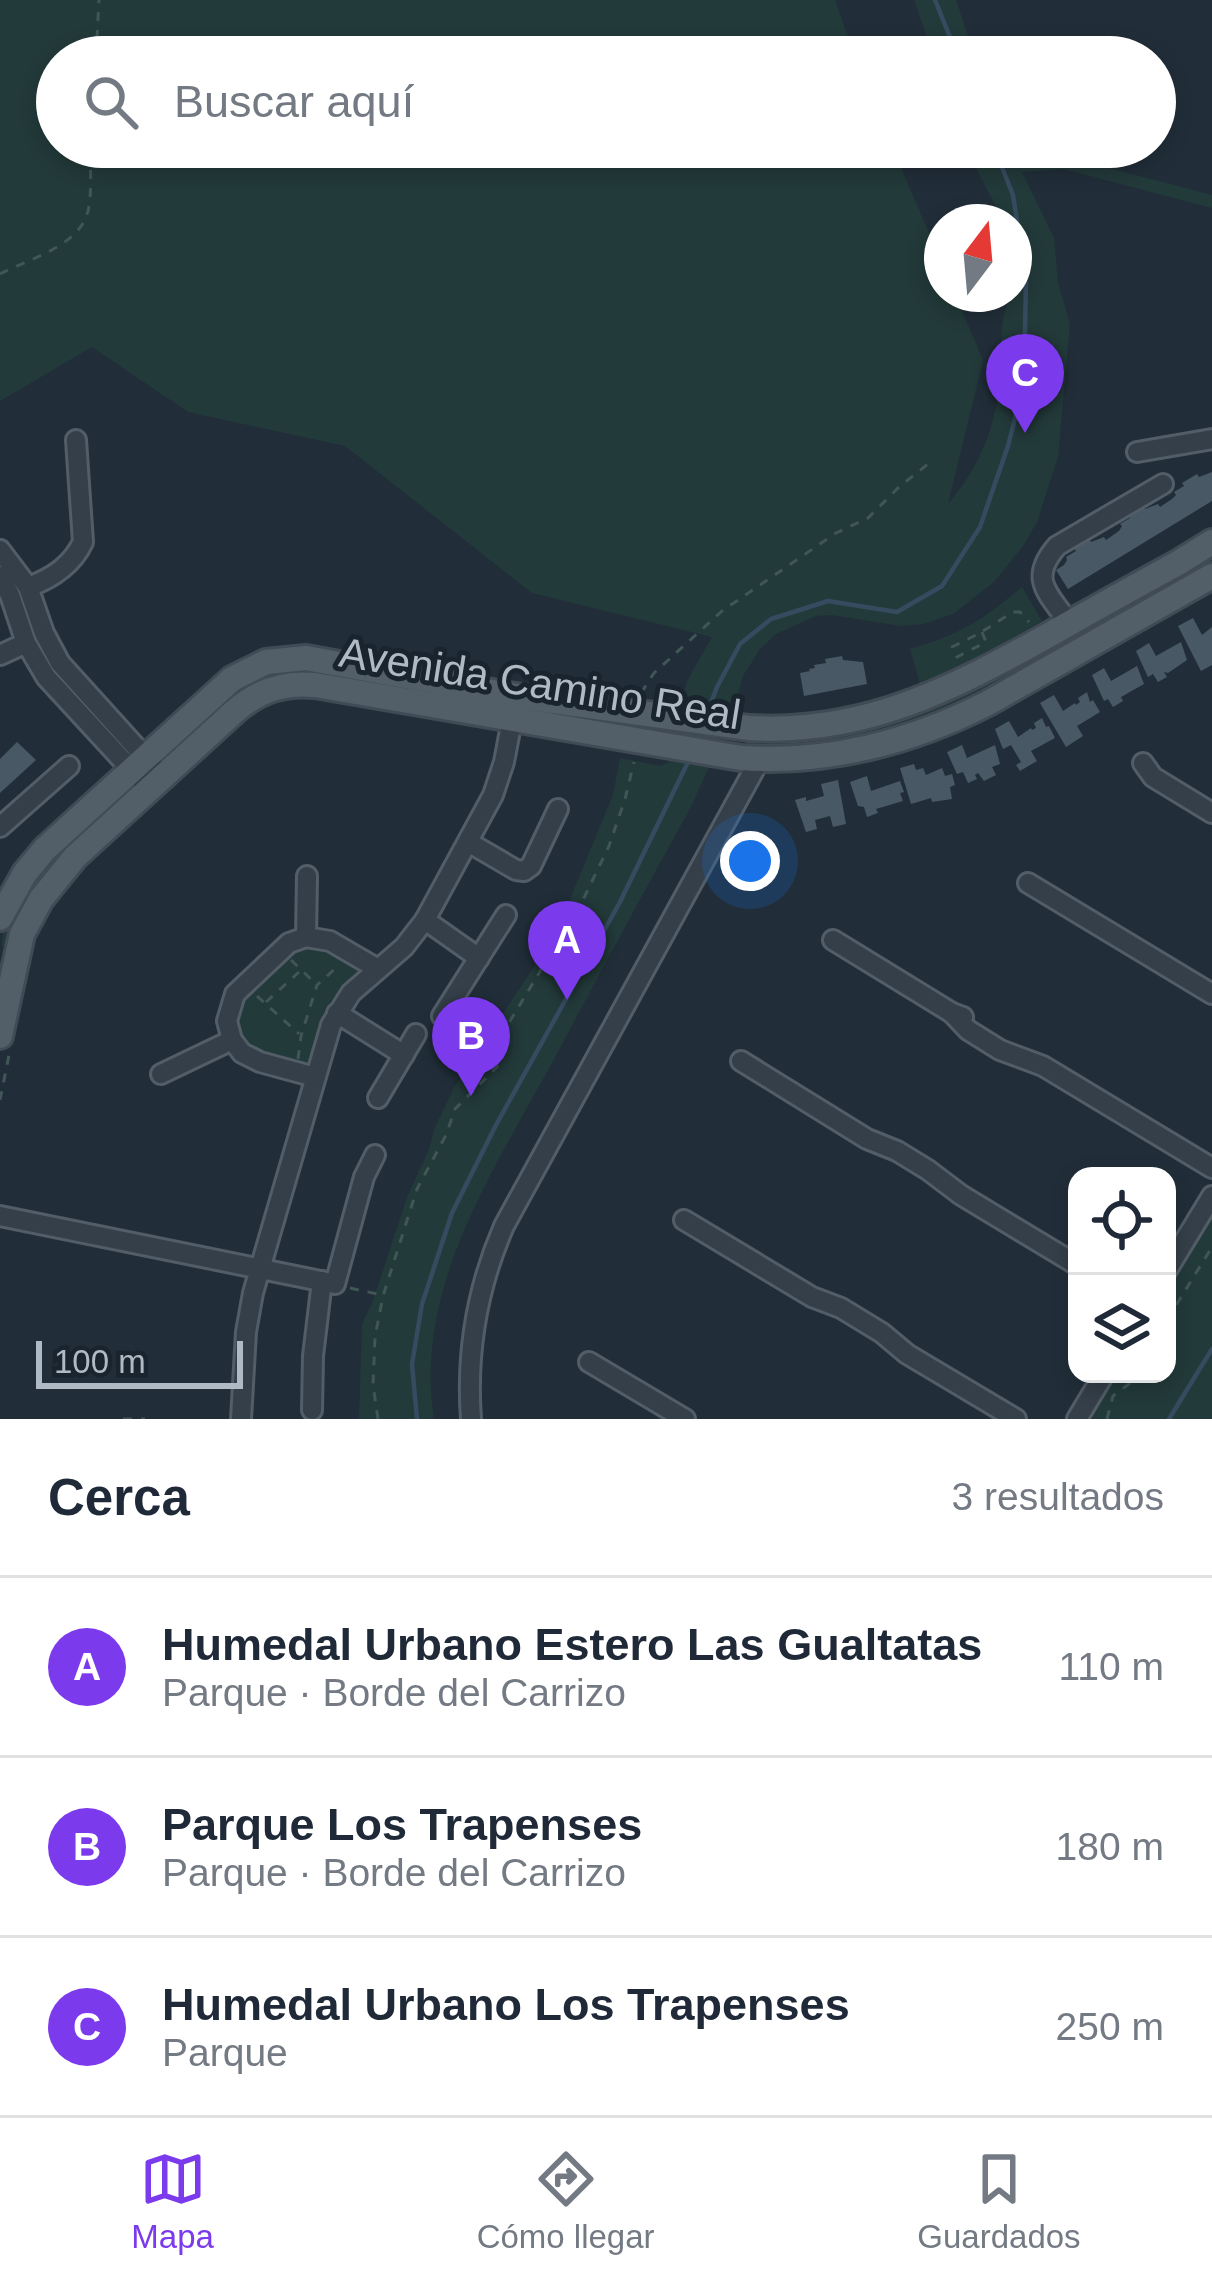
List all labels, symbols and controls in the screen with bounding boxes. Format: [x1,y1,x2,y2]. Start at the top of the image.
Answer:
search box [36,36,1176,168]
icon: search [78,69,144,135]
text: Buscar aquí [174,76,414,127]
north arrow [924,204,1032,312]
pin: C [986,334,1064,433]
street label: Avenida Camino Real [336,629,744,738]
your location [720,831,780,891]
pin: A [528,901,606,1000]
pin: B [432,997,510,1096]
map controls [1068,1167,1176,1383]
button: locate [1068,1167,1176,1275]
button: layers [1068,1275,1176,1383]
scale bar [36,1335,243,1388]
text: 100 m [54,1343,146,1380]
text: Cerca [48,1469,190,1526]
text: 3 resultados [952,1475,1164,1518]
text: Humedal Urbano Estero Las Gualtatas [162,1619,982,1670]
text: A [73,1645,101,1688]
text: 110 m [1059,1645,1164,1688]
text: Parque · Borde del Carrizo [162,1671,626,1714]
text: Parque Los Trapenses [162,1799,642,1850]
text: B [73,1825,101,1868]
text: 180 m [1056,1825,1164,1868]
text: Parque · Borde del Carrizo [162,1851,626,1894]
text: Humedal Urbano Los Trapenses [162,1979,850,2030]
text: C [73,2005,101,2048]
text: 250 m [1056,2005,1164,2048]
text: Parque [162,2031,288,2074]
tab: Mapa [131,2146,214,2256]
tab: Cómo llegar [477,2146,655,2256]
tab: Guardados [917,2146,1081,2256]

